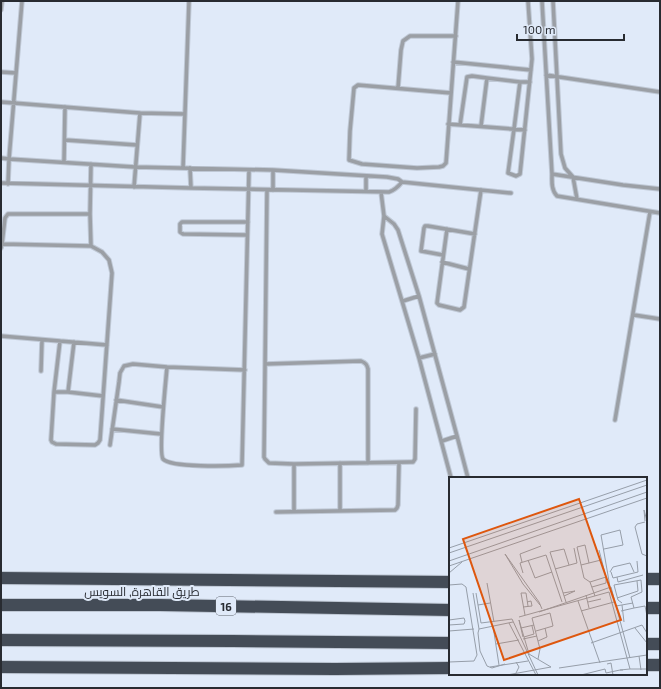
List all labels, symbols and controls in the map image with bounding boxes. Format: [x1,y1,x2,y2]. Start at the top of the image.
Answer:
scale bar [517,16,624,42]
text: 100 m [523,22,555,36]
inset map [449,477,647,675]
street label: طريق القاهرة, السويس [84,584,200,599]
road number: 16 [216,597,236,615]

